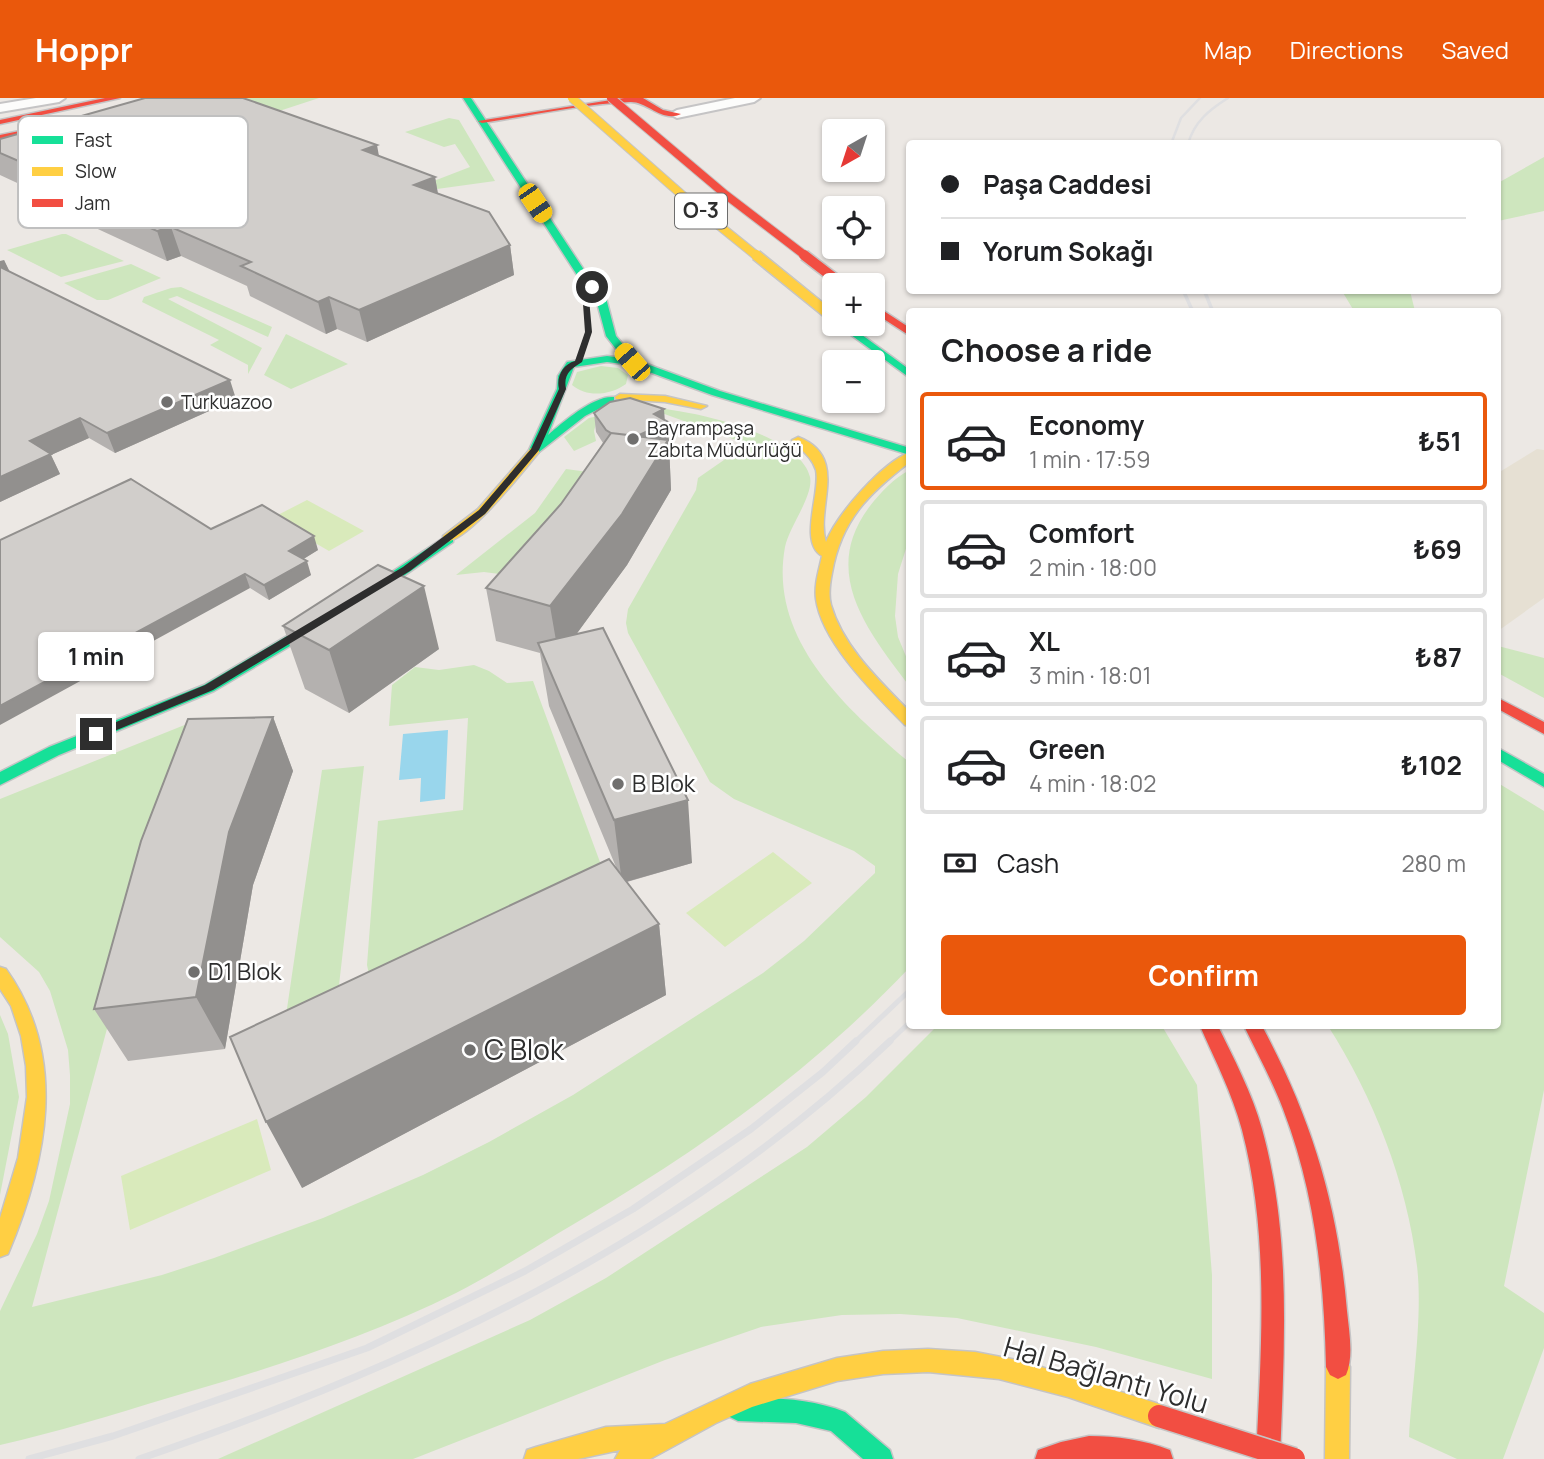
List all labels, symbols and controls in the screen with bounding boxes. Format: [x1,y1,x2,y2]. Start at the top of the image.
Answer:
text: Hoppr [35,27,133,72]
text: Map [1204,33,1252,66]
text: Directions [1290,33,1403,66]
text: Saved [1441,33,1509,66]
legend [18,116,248,228]
north arrow [822,119,886,182]
map controls [822,119,885,413]
text: Fast [75,127,112,153]
text: Slow [75,158,117,184]
text: Paşa Caddesi [983,166,1152,202]
car [515,180,556,226]
text: Jam [75,190,110,216]
road number: O-3 [675,194,727,228]
button: locate [822,196,885,259]
text: Yorum Sokağı [983,233,1154,269]
route start [576,271,608,303]
button: + [822,273,885,336]
text: Choose a ride [941,328,1152,372]
car [611,339,654,385]
button: − [822,350,885,413]
place label: Turkuazoo [181,389,273,415]
marker: Turkuazoo [159,394,175,410]
text: Economy [1029,407,1144,443]
icon: car [945,410,1008,473]
place label: Bayrampaşa Zabıta Müdürlüğü [647,415,802,463]
text: ₺51 [1418,423,1462,459]
marker: Bayrampaşa Zabıta Müdürlüğü [625,431,641,447]
text: 1 min · 17:59 [1029,443,1150,475]
text: Comfort [1029,515,1135,551]
icon: car [945,518,1008,581]
text: ₺69 [1413,531,1462,567]
text: 2 min · 18:00 [1029,551,1157,583]
text: XL [1029,623,1060,659]
icon: car [945,626,1008,689]
callout: 1 min [38,632,154,682]
text: ₺87 [1415,639,1462,675]
text: 1 min [68,640,124,672]
text: 3 min · 18:01 [1029,659,1151,691]
route end [80,718,112,750]
text: Green [1029,731,1105,767]
icon: car [945,734,1008,797]
text: ₺102 [1401,747,1462,783]
place label: B Blok [632,767,696,799]
text: 4 min · 18:02 [1029,767,1156,799]
marker: B Blok [610,776,626,792]
icon: cash [941,844,979,882]
text: Cash [997,845,1059,881]
text: 280 m [1401,847,1466,879]
button: Confirm [941,935,1466,1015]
place label: D1 Blok [208,955,282,987]
marker: D1 Blok [186,964,202,980]
place label: C Blok [484,1030,565,1068]
marker: C Blok [462,1042,478,1058]
street label: Hal Bağlantı Yolu [999,1327,1213,1421]

